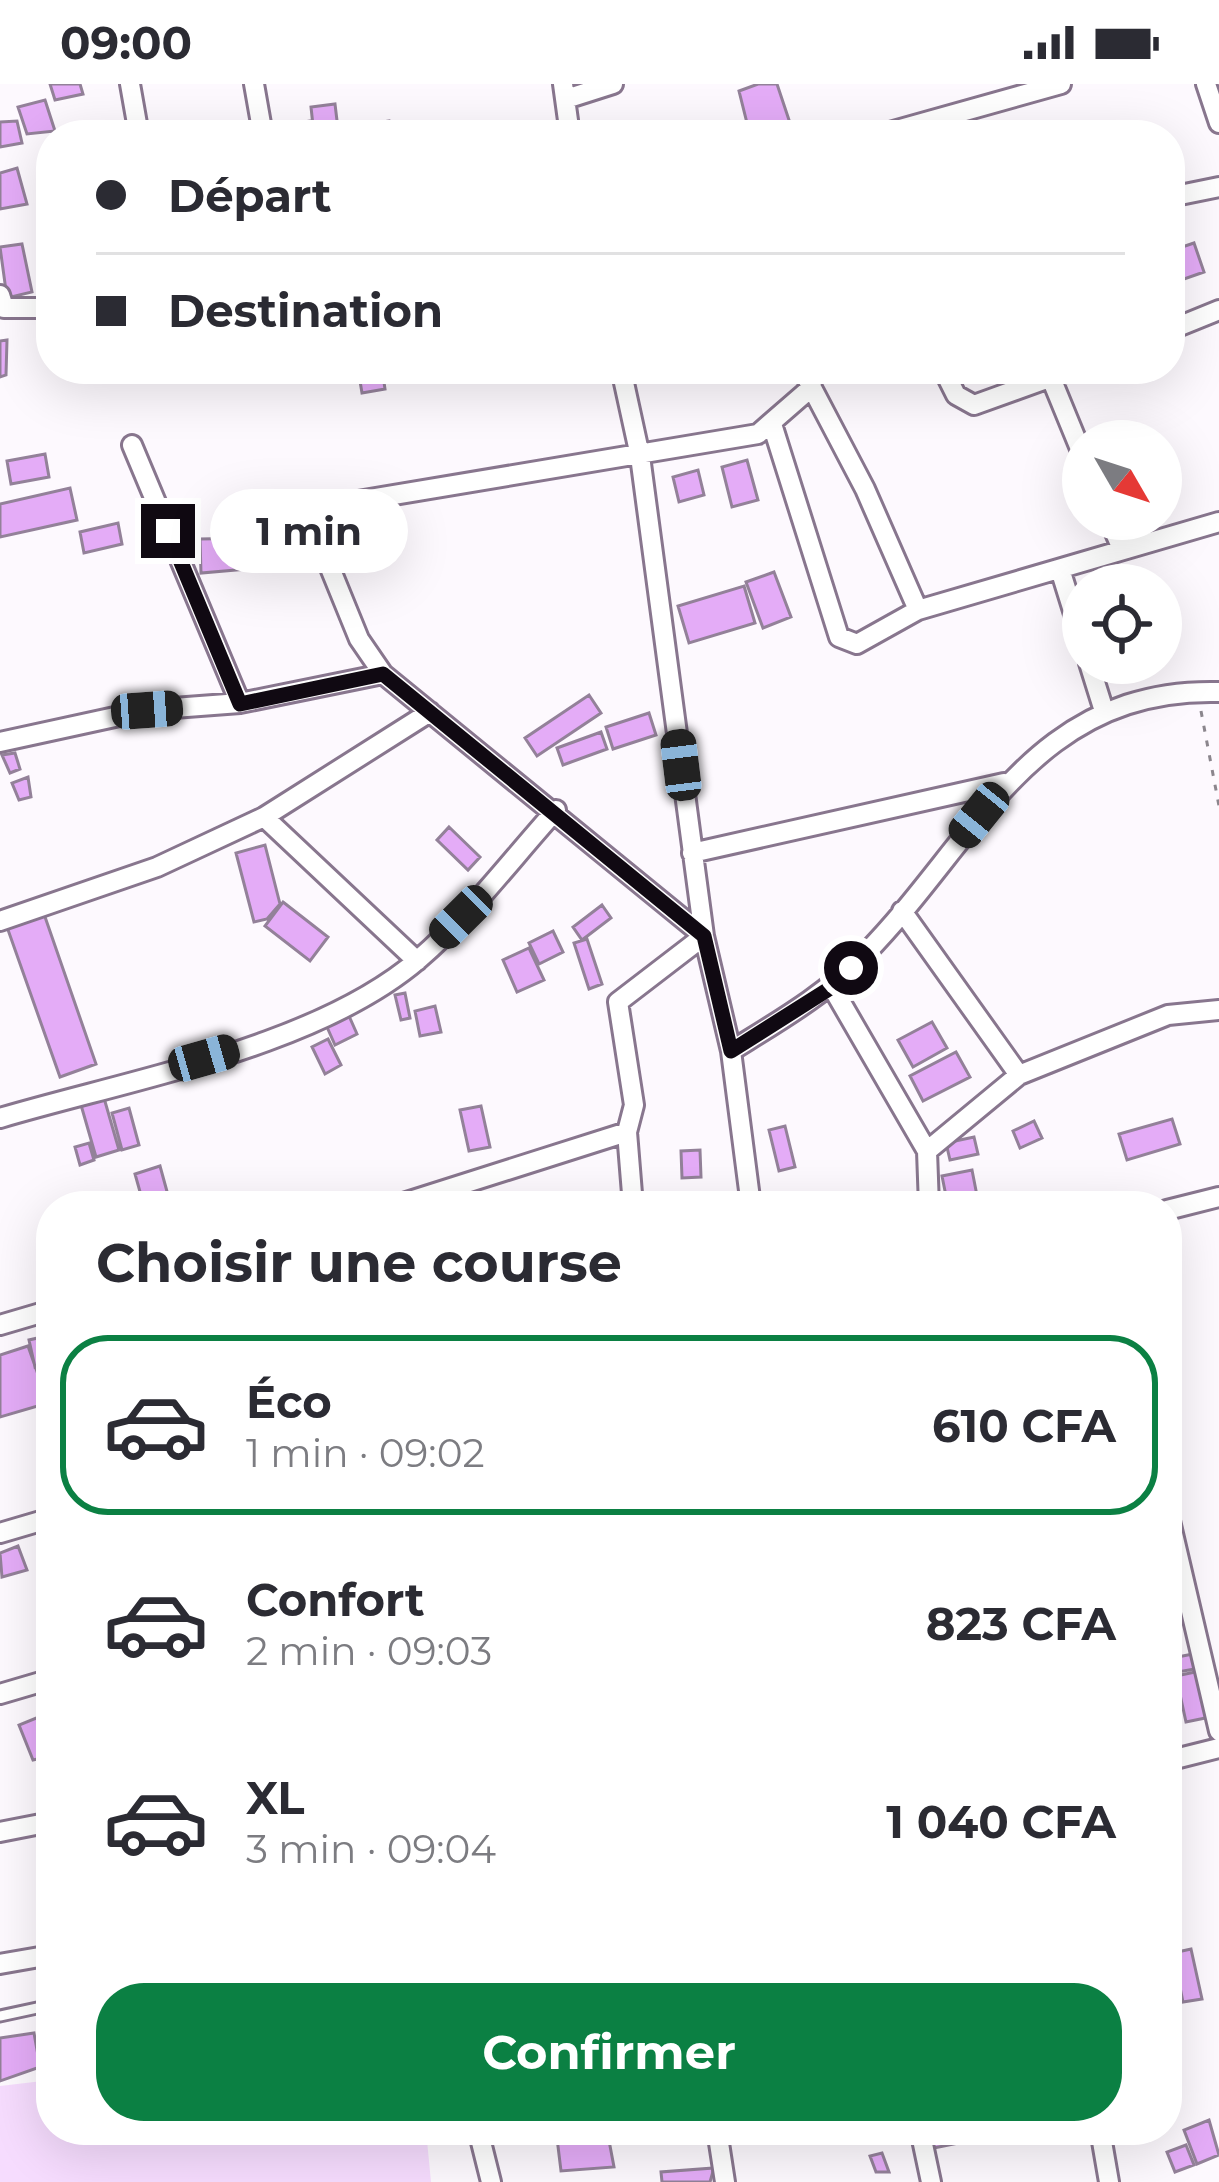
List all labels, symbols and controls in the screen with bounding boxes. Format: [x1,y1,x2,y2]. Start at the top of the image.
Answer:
text: 09:00 [60,15,192,70]
text: Départ [168,168,332,223]
text: Destination [168,283,443,338]
north arrow [1062,420,1182,540]
map controls [1062,420,1182,684]
callout: 1 min [210,489,408,573]
route end [141,504,195,558]
text: 1 min [256,507,362,555]
button: locate [1062,564,1182,684]
car [110,690,184,730]
car [659,727,703,803]
car [942,776,1016,854]
car [423,879,499,955]
route start [824,941,878,995]
car [164,1031,244,1085]
text: Choisir une course [96,1230,622,1296]
icon: car [102,1371,210,1479]
text: Éco [246,1374,332,1429]
text: 610 CFA [932,1398,1116,1453]
text: 1 min · 09:02 [246,1429,485,1477]
icon: car [102,1569,210,1677]
text: Confort [246,1572,425,1627]
text: 823 CFA [926,1596,1116,1651]
text: 2 min · 09:03 [246,1627,492,1675]
icon: car [102,1767,210,1875]
text: XL [246,1770,304,1825]
text: 1 040 CFA [886,1794,1116,1849]
text: 3 min · 09:04 [246,1825,496,1873]
button: Confirmer [96,1983,1122,2121]

